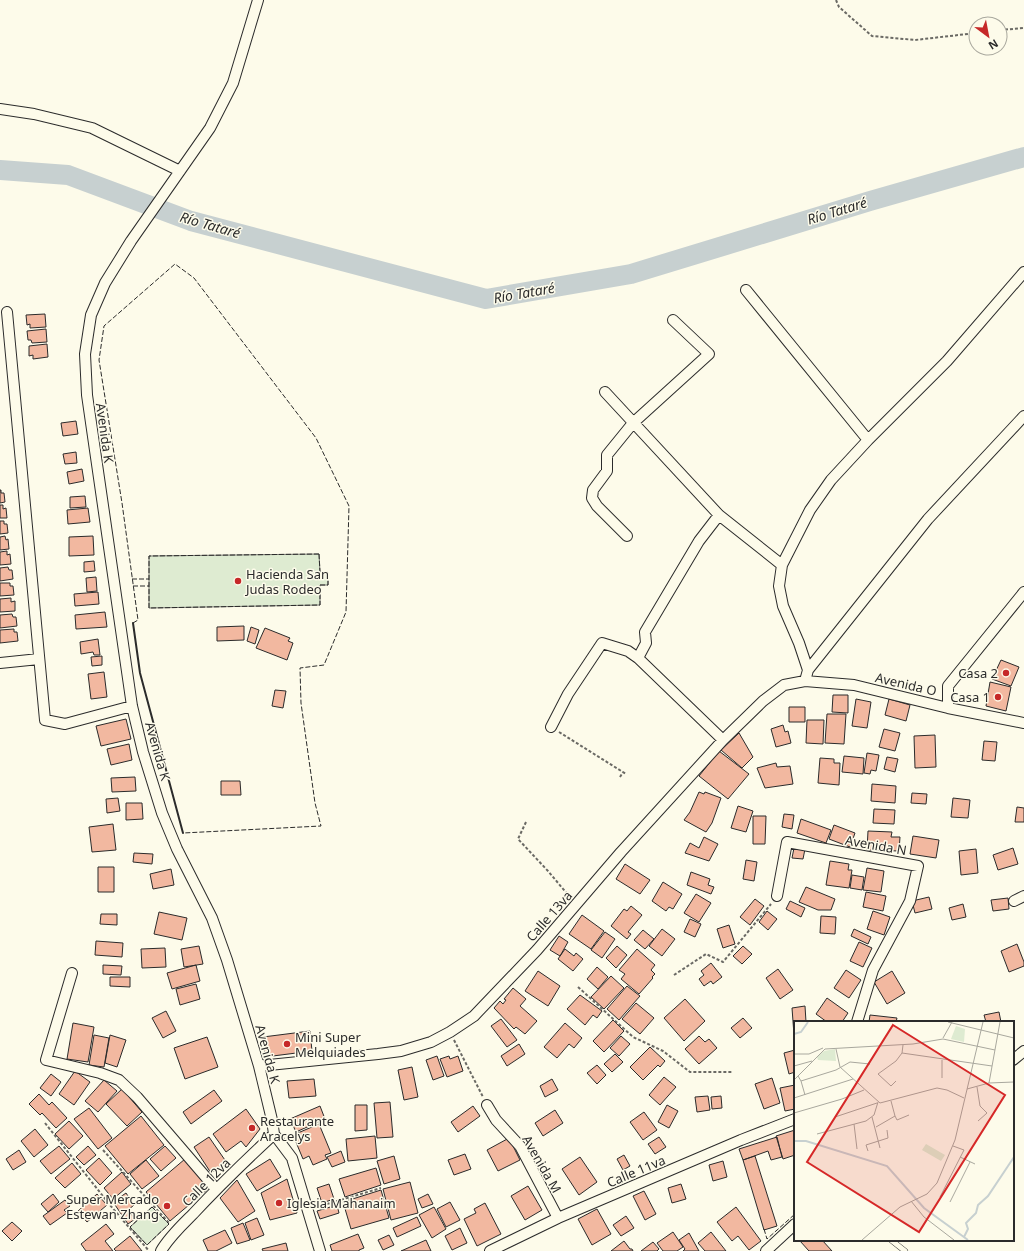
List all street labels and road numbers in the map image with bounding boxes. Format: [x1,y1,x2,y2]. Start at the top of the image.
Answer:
street label: Avenida K [92,402,118,465]
street label: Avenida O [874,668,938,700]
street label: Avenida K [141,720,175,783]
street label: Avenida N [844,831,908,859]
street label: Calle 13va [522,887,576,945]
street label: Avenida K [251,1023,285,1086]
street label: Avenida M [518,1132,566,1196]
street label: Calle 11va [604,1151,668,1191]
street label: Calle 12va [178,1154,234,1210]

